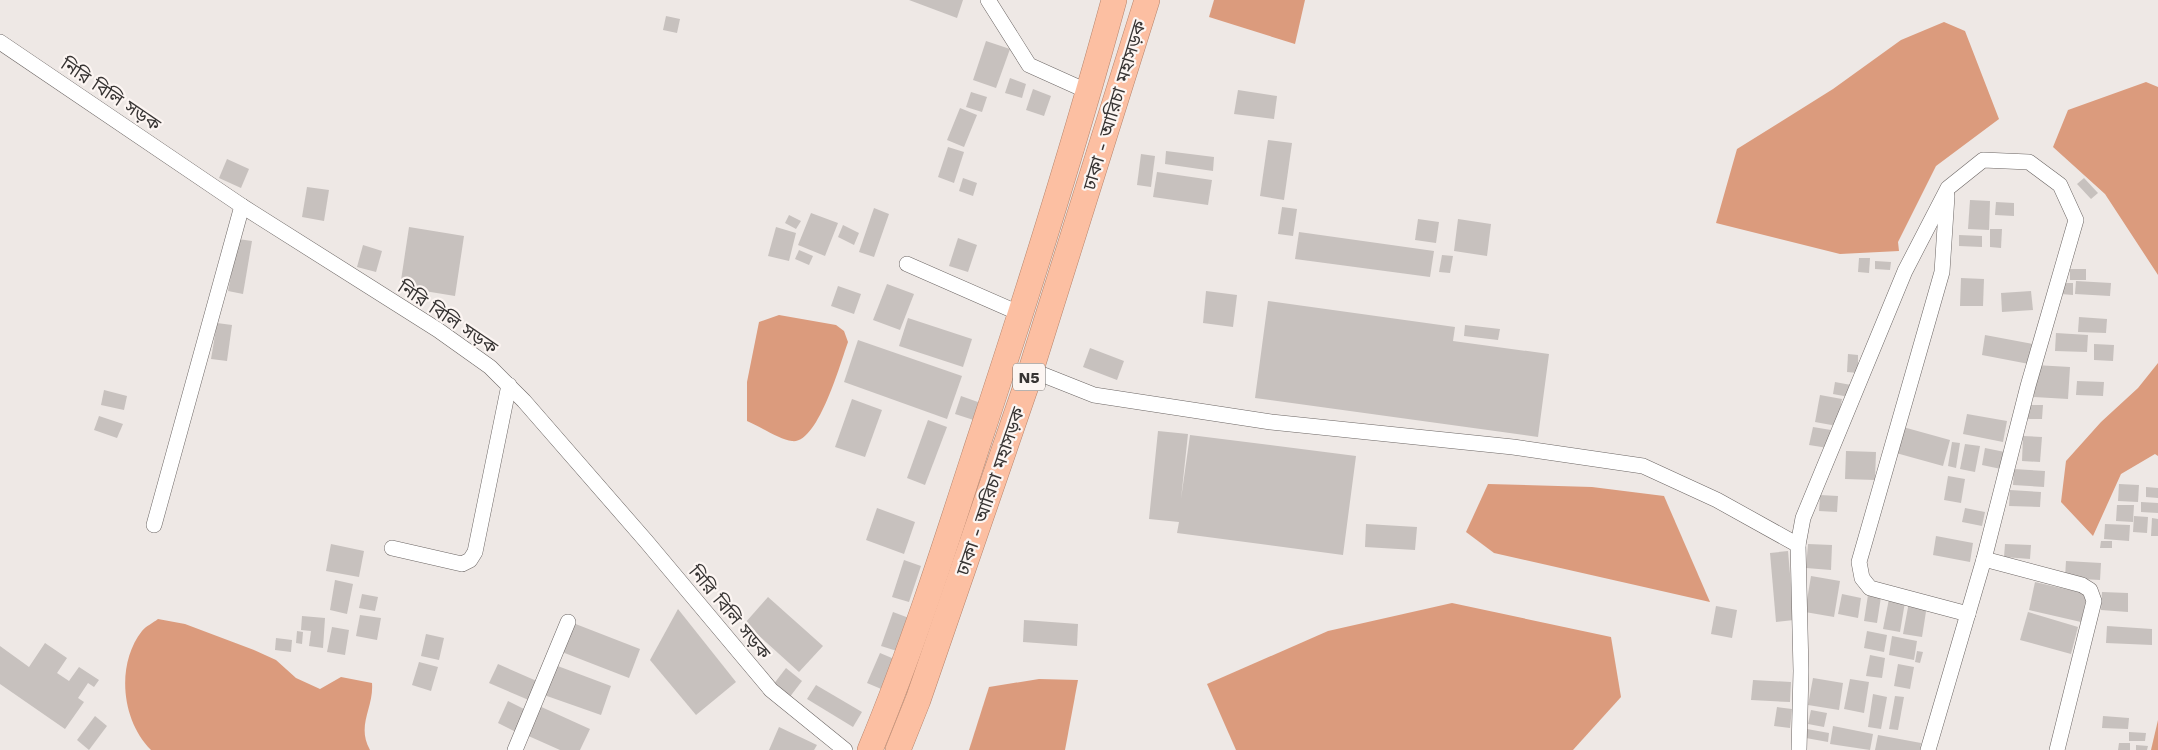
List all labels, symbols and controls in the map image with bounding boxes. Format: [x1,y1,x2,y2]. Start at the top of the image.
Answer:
street label: ঢাকা - আরিচা মহাসড়ক [1078,17,1150,193]
street label: নিরি বিলি সড়ক [56,52,165,135]
street label: নিরি বিলি সড়ক [393,275,502,358]
road number: N5 [1013,364,1045,391]
street label: ঢাকা - আরিচা মহাসড়ক [951,404,1029,579]
street label: নিরি বিলি সড়ক [684,560,775,663]

